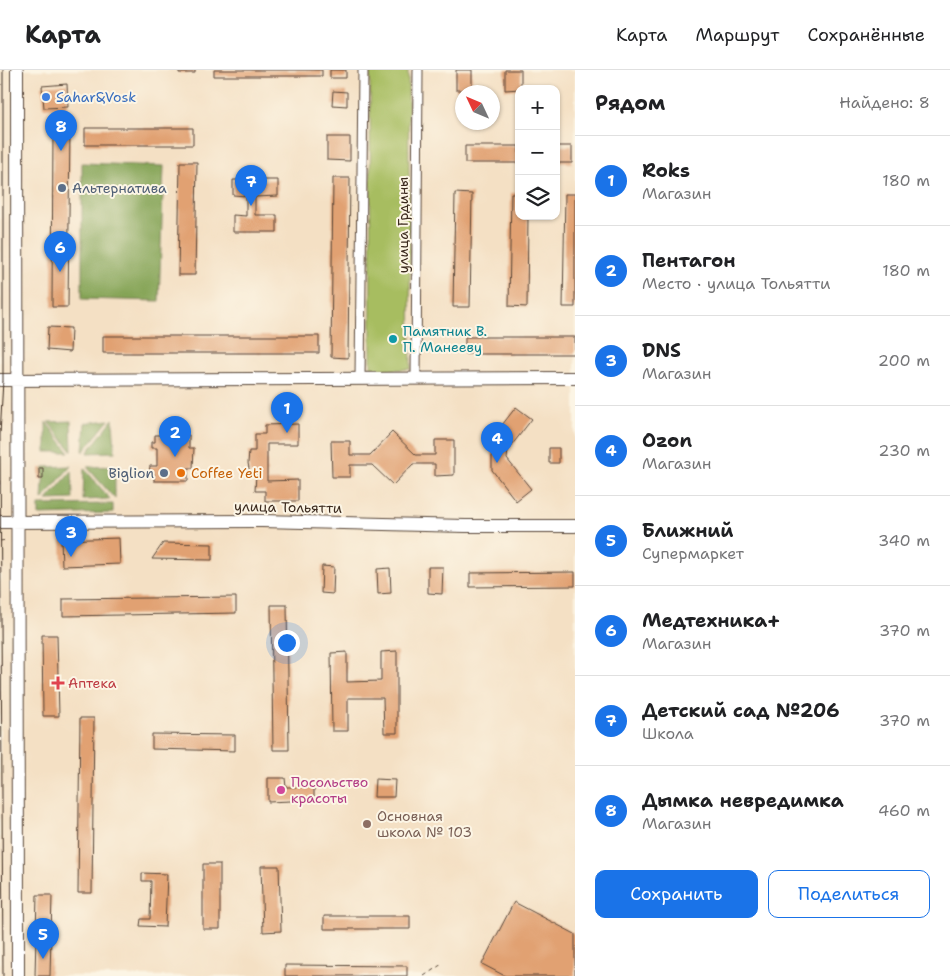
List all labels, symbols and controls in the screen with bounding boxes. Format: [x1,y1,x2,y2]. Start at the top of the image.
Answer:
text: Карта [25,19,101,51]
text: Карта [616,23,667,47]
text: Маршрут [695,23,779,47]
text: Сохранённые [807,23,925,47]
north arrow [455,85,500,130]
map controls [515,85,560,220]
button: + [515,85,560,130]
place label: Sahar&Vosk [56,88,136,106]
text: Рядом [595,89,665,117]
marker: Sahar&Vosk [40,91,52,103]
text: Найдено: 8 [839,92,930,113]
pin: 8 [45,110,77,151]
button: − [515,130,560,175]
text: Roks [642,158,690,183]
pin: 7 [235,165,267,206]
text: 1 [607,170,615,191]
text: 180 m [882,170,930,191]
button: layers [515,175,560,220]
street label: улица Грдины [394,177,412,273]
place label: Альтернатива [72,179,167,197]
marker: Альтернатива [56,182,68,194]
text: Магазин [642,183,711,204]
pin: 6 [44,231,76,272]
text: Пентагон [642,248,736,273]
text: 2 [605,260,617,281]
text: 180 m [882,260,930,281]
text: Место · улица Тольятти [642,273,830,294]
place label: Памятник В. П. Манееву [403,322,487,356]
marker: Памятник В. П. Манееву [387,333,399,345]
text: DNS [642,338,681,363]
text: 3 [605,350,617,371]
text: 200 m [878,350,930,371]
text: Магазин [642,363,711,384]
pin: 1 [271,392,303,433]
pin: 2 [159,416,191,457]
pin: 4 [481,422,513,463]
text: Ozon [642,428,692,453]
text: 4 [605,440,617,461]
text: 230 m [878,440,930,461]
text: Магазин [642,453,711,474]
place label: Biglion [108,464,154,482]
place label: Coffee Yeti [191,464,263,482]
marker: Biglion [158,467,170,479]
marker: Coffee Yeti [175,467,187,479]
street label: улица Тольятти [234,497,342,517]
pin: 3 [55,516,87,557]
text: Ближний [642,518,733,543]
text: 5 [606,530,616,551]
text: 340 m [878,530,930,551]
text: Супермаркет [642,543,744,564]
text: Медтехника+ [642,608,781,633]
text: 6 [605,620,617,641]
text: 370 m [879,620,930,641]
your location [274,630,300,656]
text: Магазин [642,633,711,654]
place label: Аптека [68,674,117,692]
marker: Аптека [52,677,64,689]
text: Детский сад №206 [642,698,840,723]
text: 7 [605,710,617,731]
text: 370 m [879,710,930,731]
text: Школа [642,723,694,744]
place label: Посольство красоты [291,773,368,807]
marker: Посольство красоты [275,784,287,796]
text: Дымка невредимка [642,788,844,813]
text: 8 [605,800,617,821]
text: 460 m [878,800,930,821]
place label: Основная школа № 103 [377,807,472,841]
text: Магазин [642,813,711,834]
marker: Основная школа № 103 [361,818,373,830]
button: Сохранить [595,870,758,918]
button: Поделиться [768,870,930,918]
pin: 5 [27,918,59,959]

